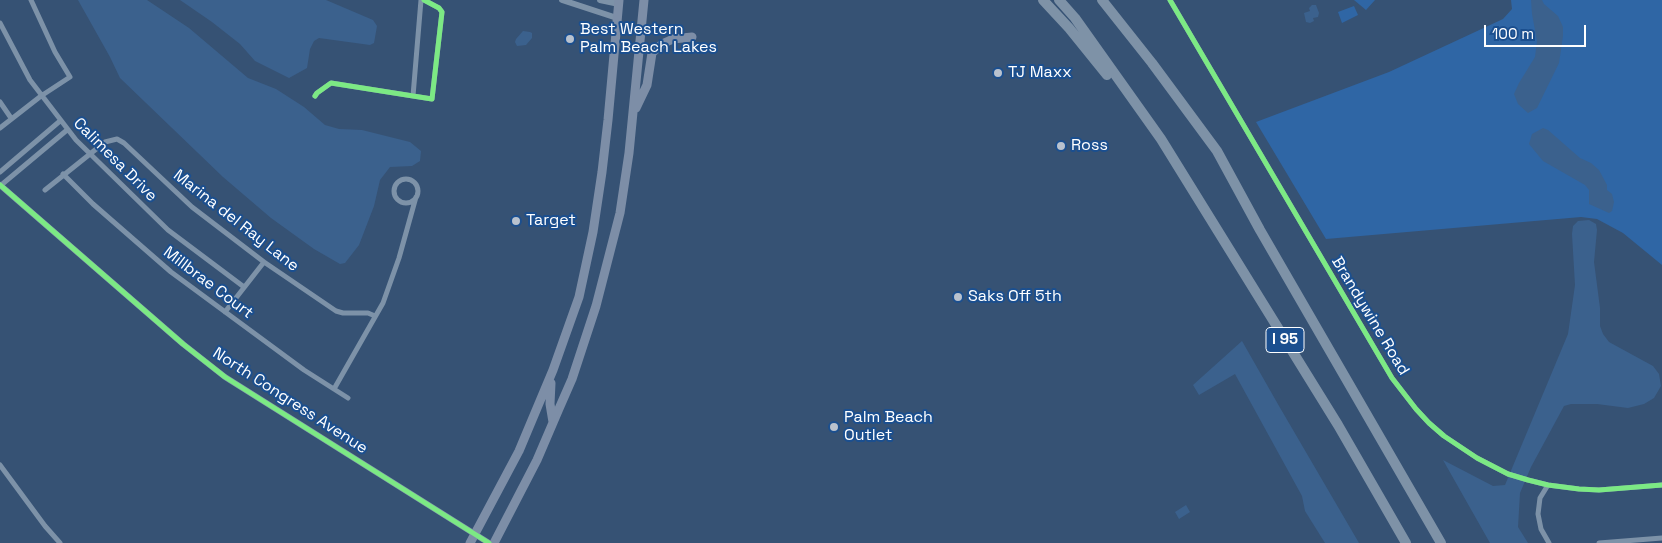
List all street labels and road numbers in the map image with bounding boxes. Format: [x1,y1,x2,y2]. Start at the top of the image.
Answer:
street label: Calimesa Drive [69,114,161,206]
street label: Marina del Ray Lane [169,166,303,276]
street label: Millbrae Court [159,243,257,323]
street label: Brandywine Road [1327,253,1413,379]
road number: I 95 [1266,328,1304,352]
street label: North Congress Avenue [209,344,371,458]

